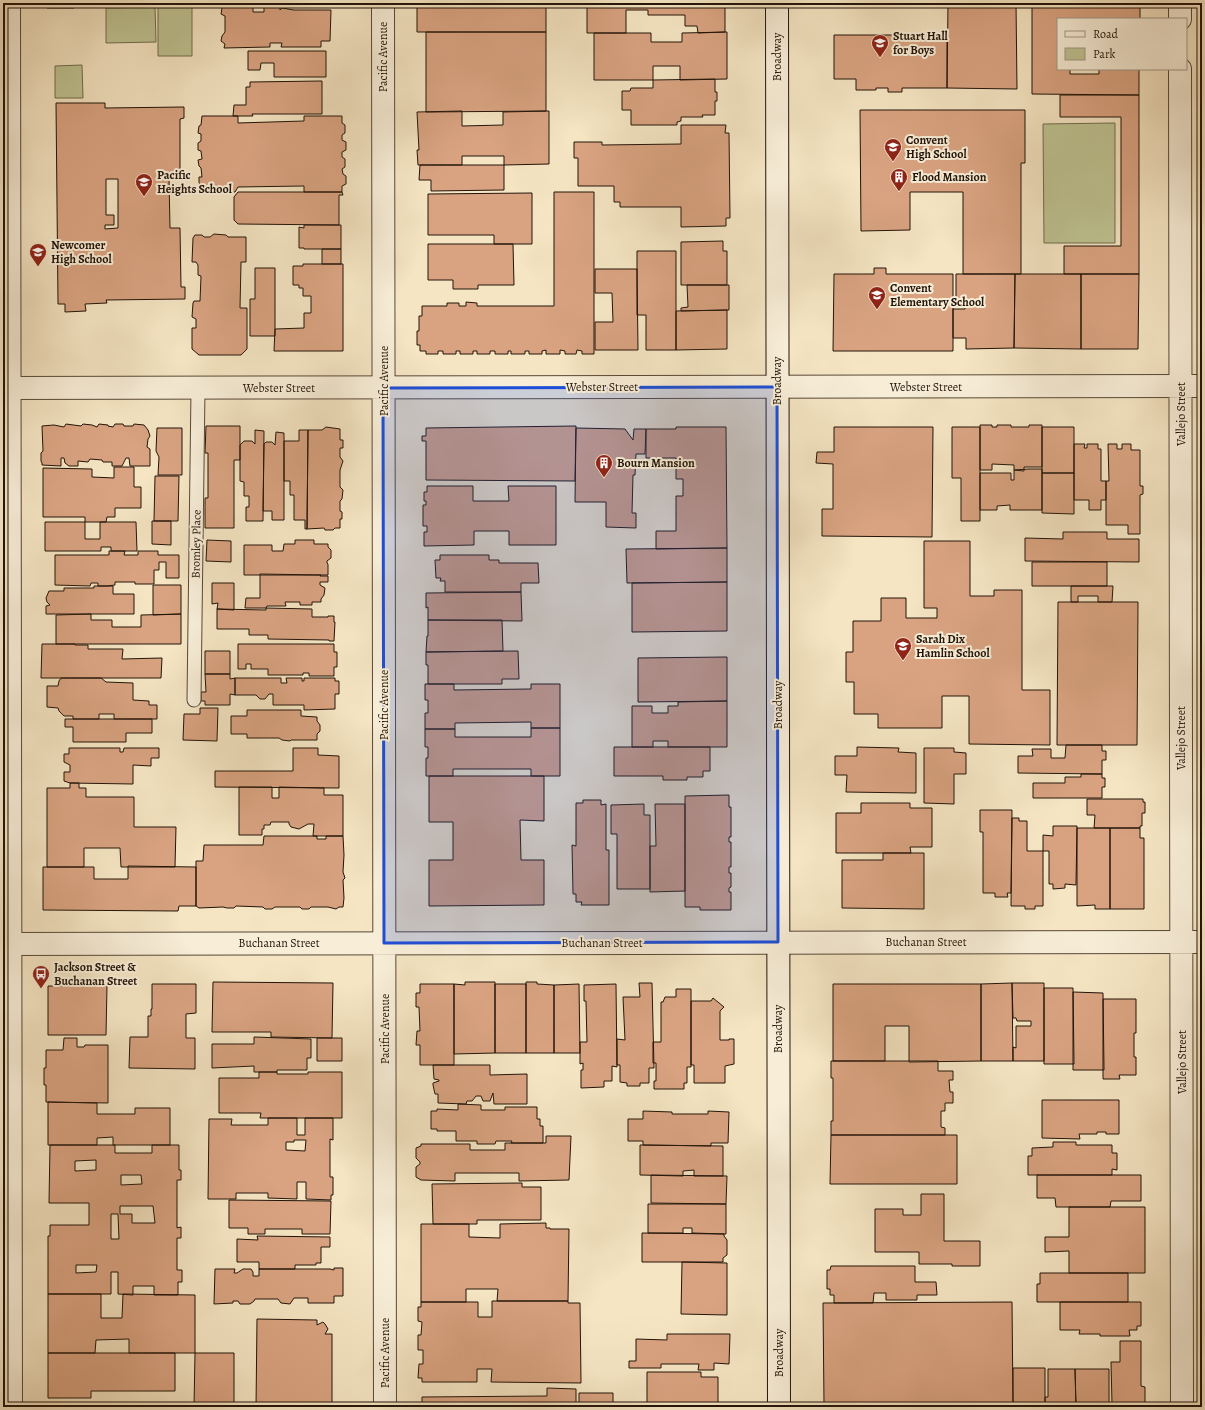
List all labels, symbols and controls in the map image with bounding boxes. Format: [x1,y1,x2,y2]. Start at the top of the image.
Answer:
legend [1057,18,1187,70]
street label: Pacific Avenue [375,22,391,92]
text: Road [1093,26,1119,42]
place label: Stuart Hall for Boys [893,28,949,58]
street label: Broadway [769,32,785,81]
school or university icon: Stuart Hall for Boys [870,33,890,58]
text: Park [1093,46,1116,62]
place label: Convent High School [906,132,967,162]
school or university icon: Convent High School [883,137,903,162]
place label: Pacific Heights School [157,167,233,197]
building icon: Flood Mansion [889,167,909,192]
place label: Flood Mansion [912,169,987,185]
school or university icon: Pacific Heights School [134,172,154,197]
place label: Newcomer High School [51,237,112,267]
school or university icon: Newcomer High School [28,242,48,267]
place label: Convent Elementary School [890,280,985,310]
school or university icon: Convent Elementary School [867,285,887,310]
street label: Pacific Avenue [376,346,392,416]
street label: Broadway [769,356,785,405]
street label: Webster Street [565,379,638,395]
street label: Webster Street [889,379,962,395]
street label: Webster Street [242,380,315,396]
street label: Vallejo Street [1173,382,1189,447]
building icon: Bourn Mansion [594,453,614,478]
place label: Bourn Mansion [617,455,695,471]
street label: Bromley Place [187,509,205,579]
place label: Sarah Dix Hamlin School [916,631,990,661]
school or university icon: Sarah Dix Hamlin School [893,636,913,661]
street label: Pacific Avenue [376,670,392,740]
street label: Broadway [770,680,786,729]
street label: Vallejo Street [1173,706,1189,771]
street label: Buchanan Street [885,934,967,950]
street label: Buchanan Street [238,935,320,951]
street label: Buchanan Street [561,935,643,951]
place label: Jackson Street & Buchanan Street [54,959,137,989]
bus stop icon: Jackson Street & Buchanan Street [31,964,51,989]
street label: Pacific Avenue [377,994,393,1064]
street label: Broadway [770,1004,786,1053]
street label: Vallejo Street [1174,1030,1190,1095]
street label: Pacific Avenue [377,1318,393,1388]
street label: Broadway [771,1328,787,1377]

